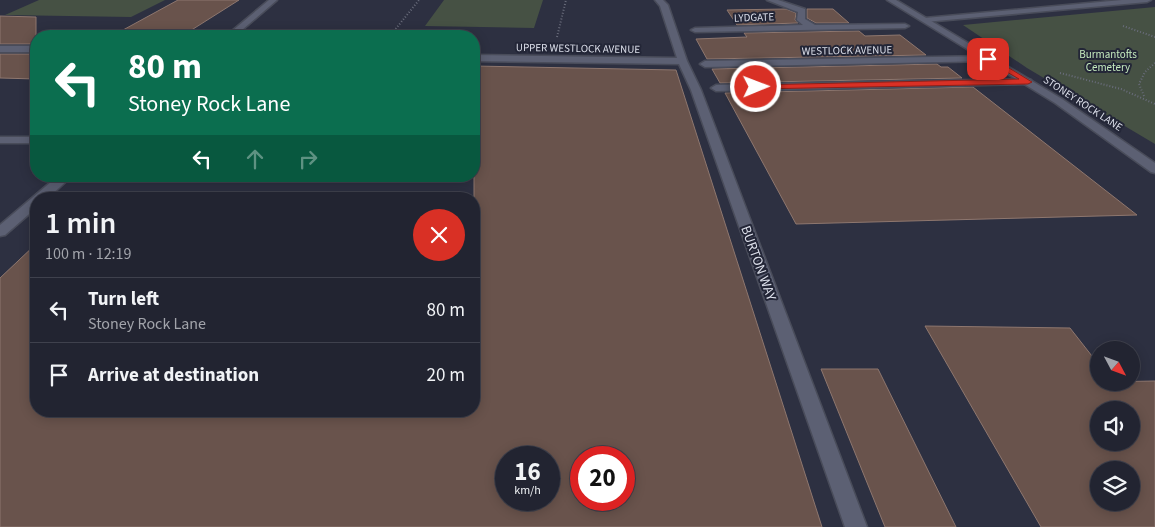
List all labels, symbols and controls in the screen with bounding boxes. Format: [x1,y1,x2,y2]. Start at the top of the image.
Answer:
street label: LYDGATE [734,9,775,26]
pin [967,38,1009,80]
street label: UPPER WESTLOCK AVENUE [516,40,640,57]
text: 80 m [128,42,202,92]
street label: WESTLOCK AVENUE [802,42,893,59]
icon: arrive [974,45,1002,73]
park label: Burmantofts Cemetery [1079,47,1137,75]
icon: left [45,50,110,115]
position arrow [729,60,781,112]
street label: STONEY ROCK LANE [1040,72,1125,135]
text: Stoney Rock Lane [128,88,290,120]
icon: left [188,145,216,173]
icon: ahead [241,145,269,173]
icon: right [294,145,322,173]
text: 1 min [45,202,116,245]
button: close [413,209,465,261]
street label: BURTON WAY [735,223,781,304]
text: 100 m · 12:19 [45,243,132,265]
text: Turn left [88,286,159,313]
icon: left [45,296,73,324]
text: 80 m [427,297,465,324]
text: Stoney Rock Lane [88,313,206,335]
north arrow [1090,341,1140,391]
map controls [1090,341,1140,511]
icon: arrive [45,361,73,389]
text: Arrive at destination [88,362,259,389]
text: 20 m [427,362,465,389]
button: sound [1090,401,1140,451]
speed limit sign: 20 [570,446,635,511]
text: 16 [514,454,541,490]
button: layers [1090,461,1140,511]
text: km/h [514,482,541,499]

